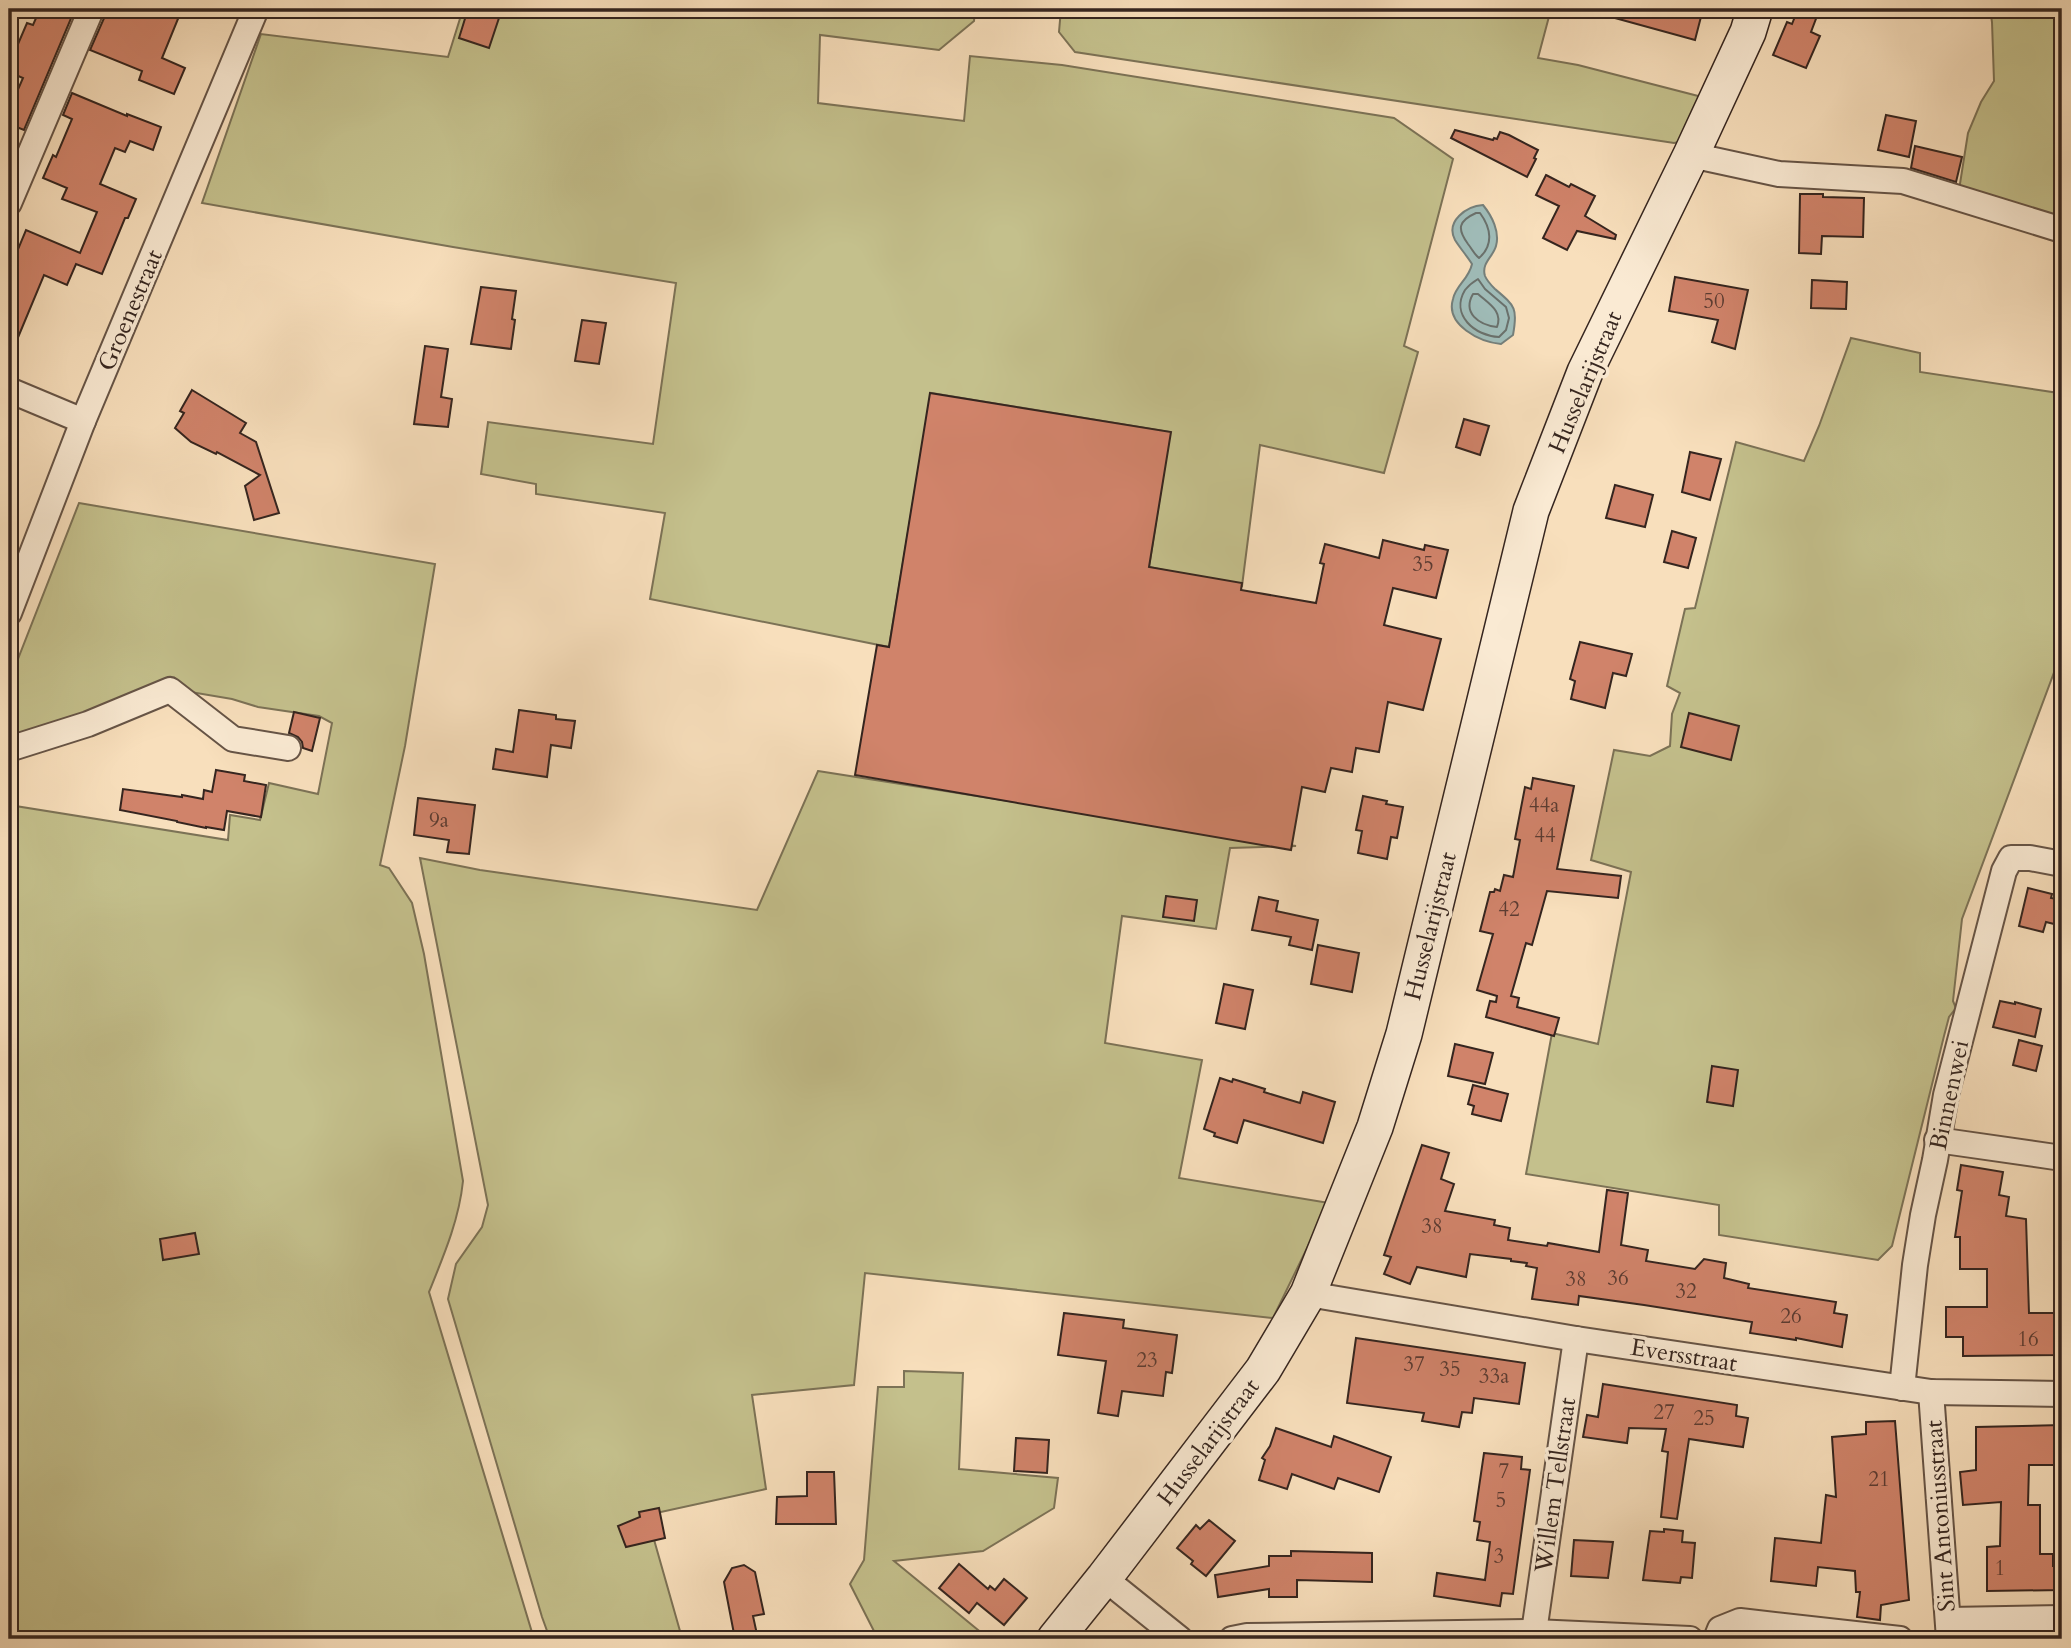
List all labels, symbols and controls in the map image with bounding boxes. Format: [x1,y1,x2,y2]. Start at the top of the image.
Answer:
street label: Groenestraat [90,244,171,376]
house number: 50 [1703,287,1725,316]
street label: Husselarijstraat [1541,306,1630,458]
house number: 35 [1412,550,1434,579]
house number: 44a [1529,791,1559,820]
house number: 9a [429,806,449,835]
house number: 44 [1534,821,1556,850]
street label: Husselarijstraat [1396,848,1465,1004]
house number: 42 [1498,895,1520,924]
street label: Binnenwei [1922,1037,1977,1153]
house number: 38 [1421,1212,1443,1241]
house number: 36 [1607,1264,1629,1293]
house number: 38 [1565,1265,1587,1294]
house number: 32 [1675,1277,1697,1306]
house number: 26 [1780,1302,1802,1331]
house number: 16 [2017,1325,2039,1354]
street label: Eversstraat [1628,1331,1740,1380]
house number: 23 [1136,1346,1158,1375]
house number: 37 [1403,1350,1425,1379]
house number: 35 [1439,1355,1461,1384]
house number: 33a [1479,1362,1509,1391]
street label: Husselarijstraat [1150,1371,1267,1513]
street label: Willem Tellstraat [1527,1395,1584,1576]
house number: 27 [1653,1398,1675,1427]
house number: 25 [1693,1404,1715,1433]
street label: Sint Antoniusstraat [1917,1419,1964,1613]
house number: 7 [1499,1457,1510,1486]
house number: 21 [1868,1465,1890,1494]
house number: 5 [1496,1486,1506,1515]
house number: 3 [1494,1542,1504,1571]
house number: 1 [1995,1554,2005,1583]

